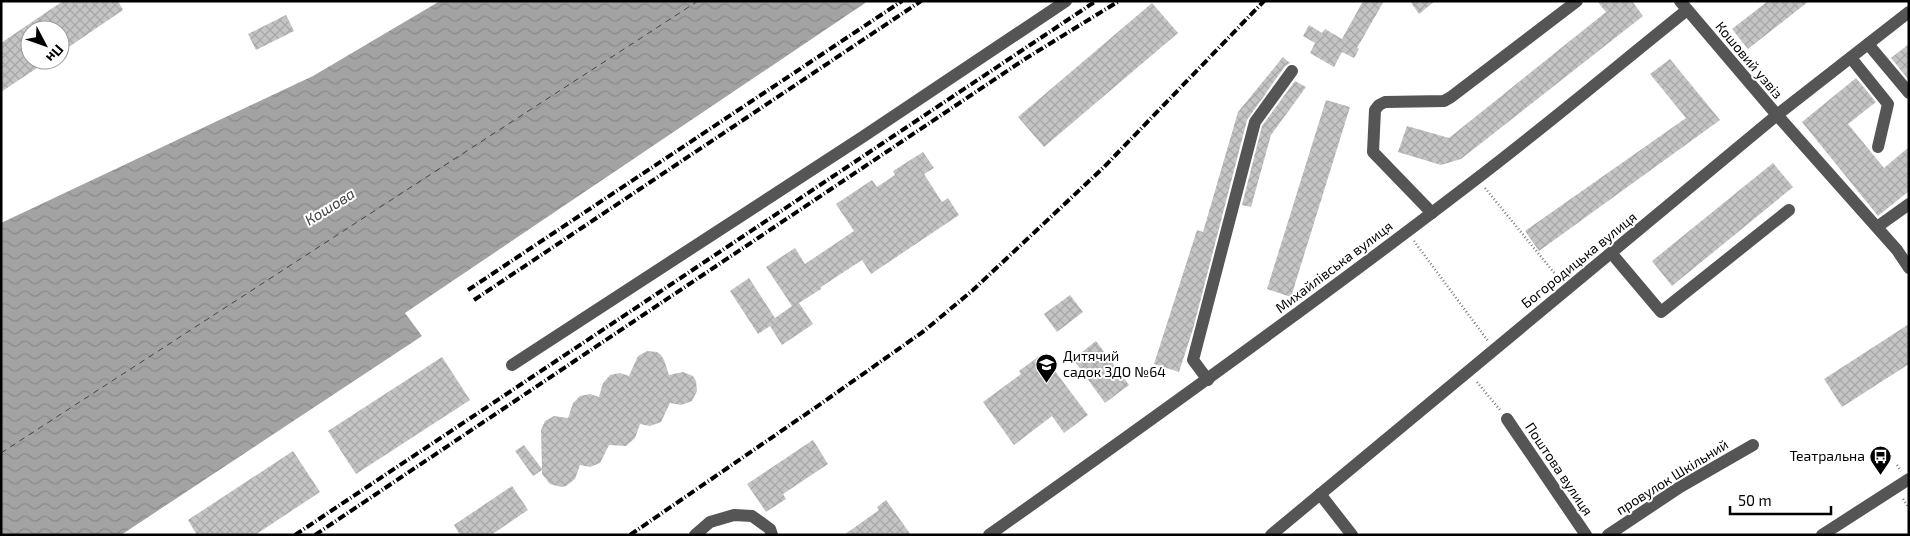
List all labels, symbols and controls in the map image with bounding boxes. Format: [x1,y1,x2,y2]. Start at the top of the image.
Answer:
street label: Кошовий узвіз [1712,18,1787,102]
north arrow [20,20,70,70]
text: Пн [43,41,68,66]
water label: Кошова [301,184,358,228]
street label: Богородицька вулиця [1518,208,1640,311]
street label: Михайлівська вулиця [1272,217,1396,316]
place label: Дитячий садок ЗДО №64 [1063,347,1166,380]
school or university icon: Дитячий садок ЗДО №64 [1035,352,1059,383]
street label: Поштова вулиця [1522,419,1597,519]
street label: провулок Шкільний [1613,435,1731,518]
bus stop icon: Театральна [1869,444,1893,475]
place label: Театральна [1790,447,1865,464]
scale bar [1730,484,1831,516]
text: 50 m [1738,491,1772,509]

